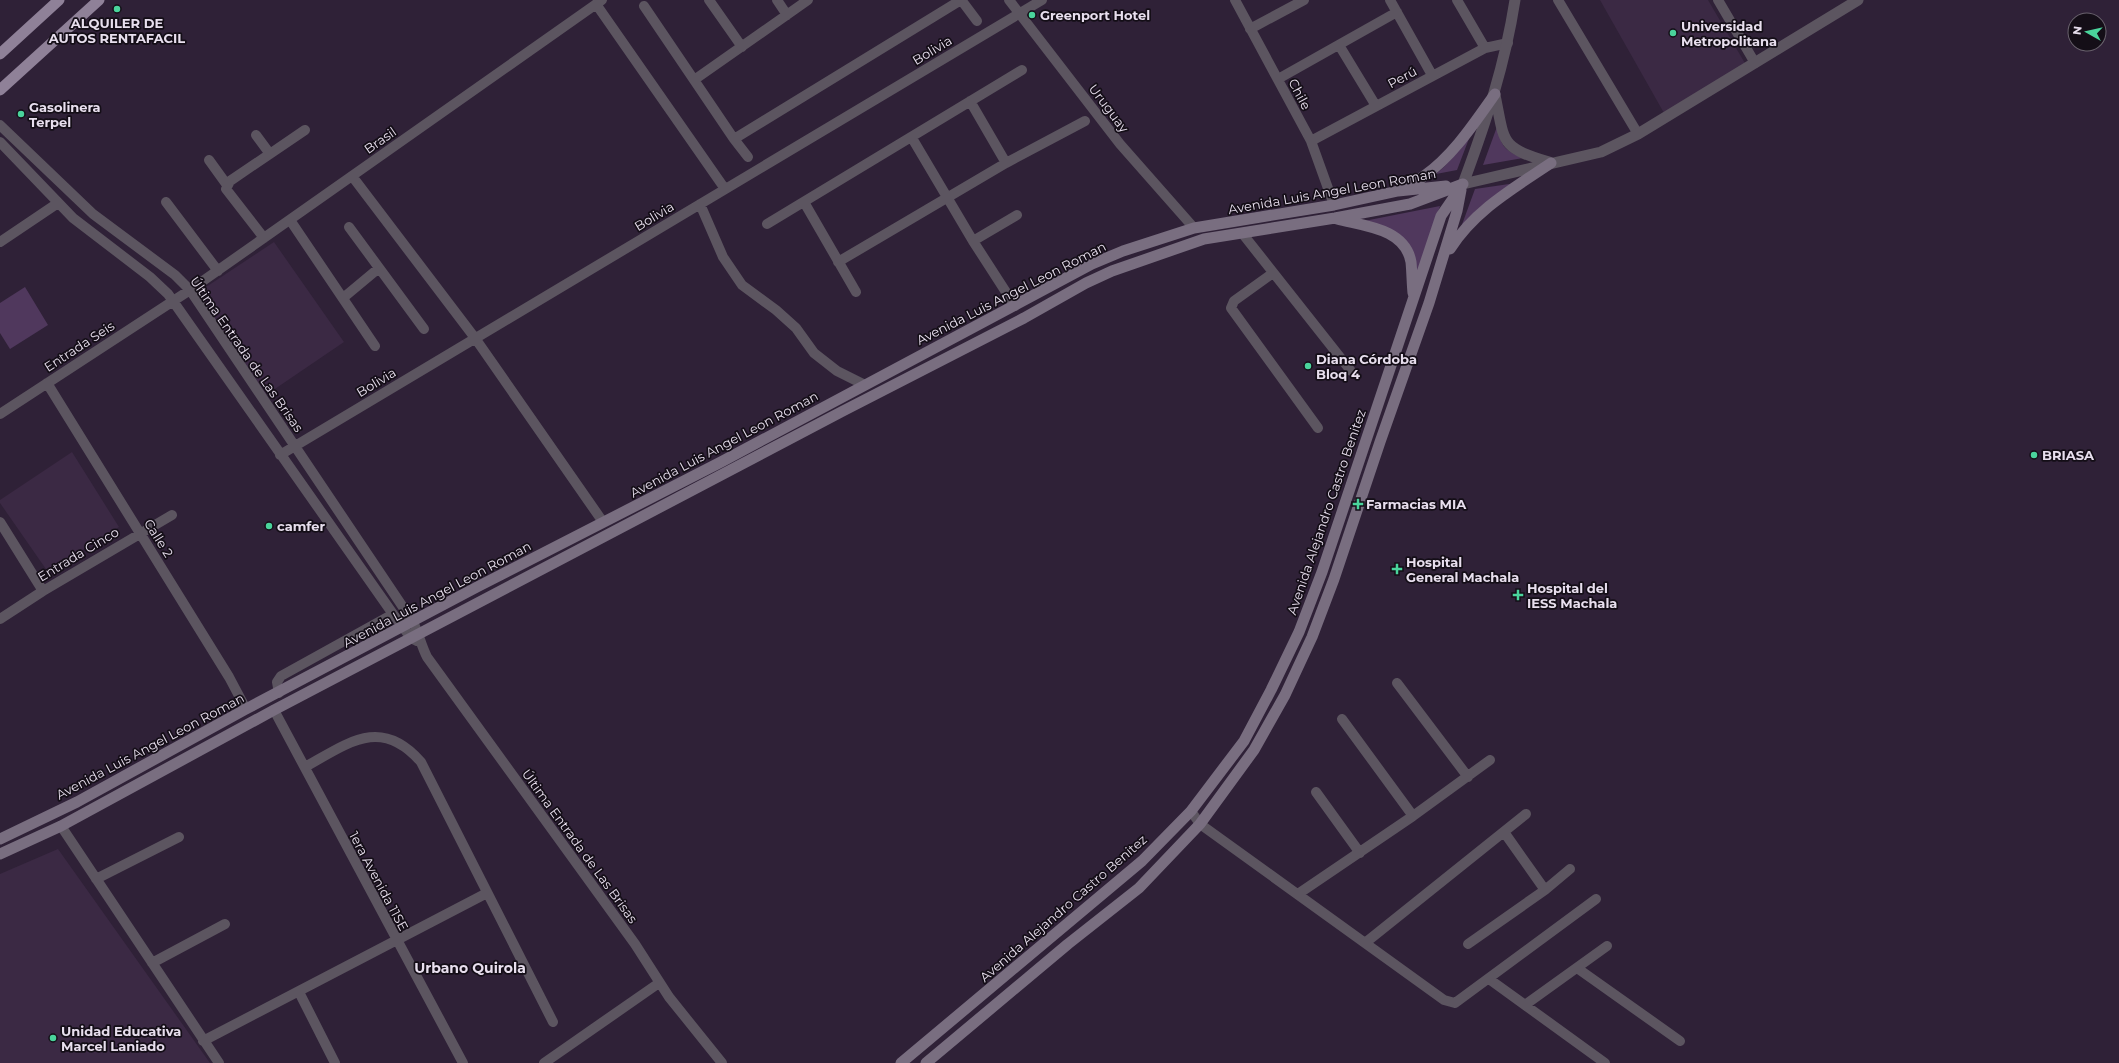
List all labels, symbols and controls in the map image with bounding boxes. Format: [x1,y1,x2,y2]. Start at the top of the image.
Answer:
marker: ALQUILER DE AUTOS RENTAFACIL [112,4,122,14]
place label: Greenport Hotel [1040,7,1150,23]
marker: Greenport Hotel [1027,10,1037,20]
north arrow [2067,12,2107,52]
place label: ALQUILER DE AUTOS RENTAFACIL [48,15,185,46]
place label: Universidad Metropolitana [1681,18,1777,49]
text: N [2070,25,2085,36]
marker: Universidad Metropolitana [1668,28,1678,38]
street label: Bolivia [909,32,955,68]
street label: Perú [1385,63,1419,91]
street label: Chile [1285,76,1315,112]
street label: Uruguay [1086,81,1133,136]
place label: Gasolinera Terpel [29,99,101,130]
marker: Gasolinera Terpel [16,109,26,119]
street label: Brasil [361,123,399,157]
street label: Avenida Luis Angel Leon Roman [1227,165,1437,217]
street label: Bolivia [631,198,677,234]
street label: Avenida Luis Angel Leon Roman [913,238,1109,348]
street label: Última Entrada de Las Brisas [187,273,307,435]
street label: Entrada Seis [41,317,117,375]
place label: Diana Córdoba Bloq 4 [1316,351,1417,382]
marker: Diana Córdoba Bloq 4 [1303,361,1313,371]
street label: Bolivia [353,364,399,400]
street label: Avenida Luis Angel Leon Roman [627,387,821,501]
street label: Avenida Alejandro Castro Benitez [1283,407,1369,617]
place label: BRIASA [2042,447,2095,463]
marker: BRIASA [2029,450,2039,460]
place label: Farmacias MIA [1366,496,1467,512]
marker: Farmacias MIA [1353,499,1363,509]
street label: Calle 2 [141,516,177,560]
place label: camfer [277,518,325,534]
marker: camfer [264,521,274,531]
street label: Entrada Cinco [35,523,121,585]
street label: Avenida Luis Angel Leon Roman [340,537,534,651]
place label: Hospital General Machala [1406,554,1519,585]
marker: Hospital General Machala [1391,563,1403,575]
place label: Hospital del IESS Machala [1527,580,1617,611]
marker: Hospital del IESS Machala [1512,589,1524,601]
street label: Avenida Luis Angel Leon Roman [53,689,247,803]
street label: Última Entrada de Las Brisas [519,766,641,926]
street label: 1era Avenida 11SE [346,829,412,933]
street label: Avenida Alejandro Castro Benitez [976,831,1150,985]
district label: Urbano Quirola [414,959,526,977]
place label: Unidad Educativa Marcel Laniado [61,1023,181,1054]
marker: Unidad Educativa Marcel Laniado [48,1033,58,1043]

